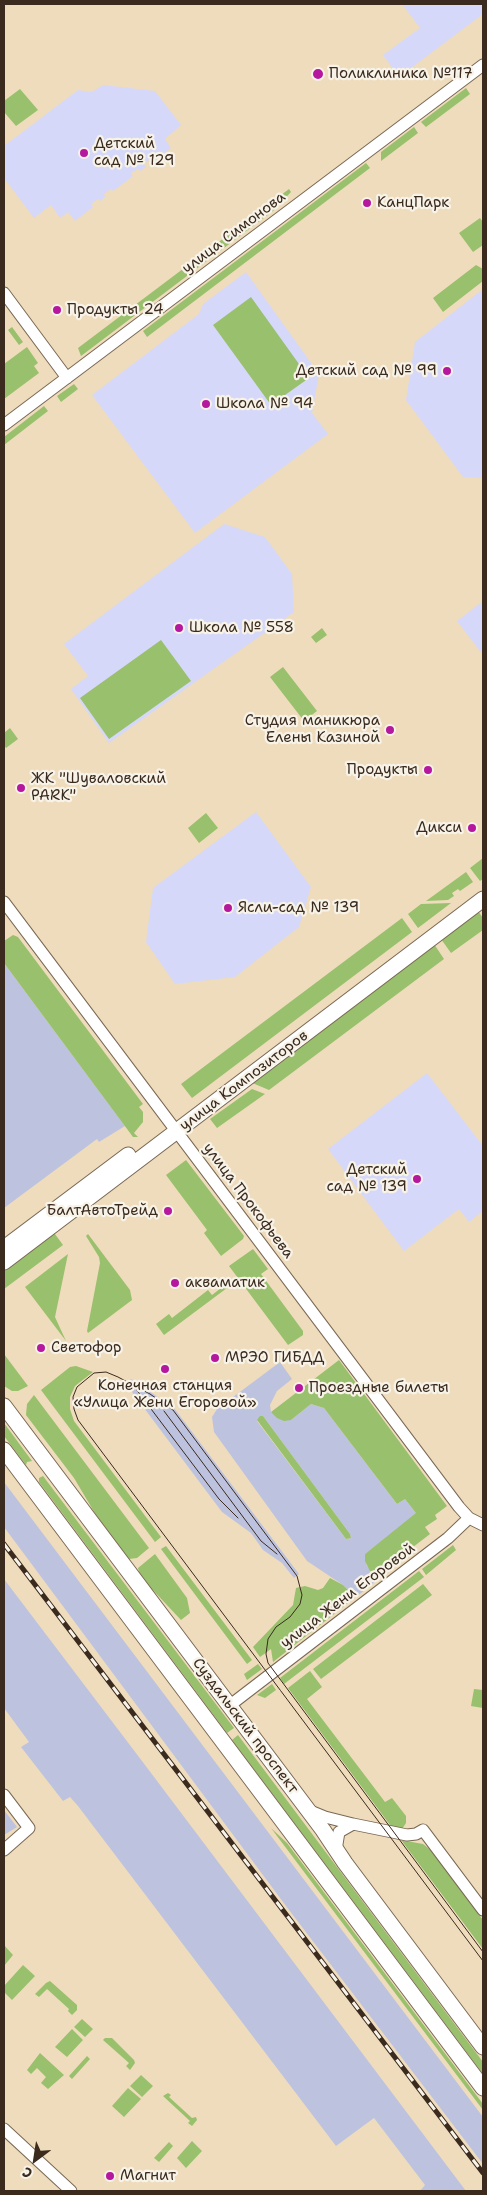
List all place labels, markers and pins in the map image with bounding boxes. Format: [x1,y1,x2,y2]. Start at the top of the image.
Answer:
place label: Поликлиника №117 [329,65,473,83]
marker: Поликлиника №117 [311,67,325,81]
place label: Детский сад № 129 [94,135,175,170]
marker: Детский сад № 129 [78,147,90,159]
place label: КанцПарк [377,194,449,212]
marker: КанцПарк [361,197,373,209]
place label: Продукты 24 [67,301,163,319]
marker: Продукты 24 [51,304,63,316]
place label: Детский сад № 99 [296,362,437,380]
marker: Детский сад № 99 [441,365,453,377]
place label: Школа № 94 [216,395,313,413]
marker: Школа № 94 [200,398,212,410]
place label: Школа № 558 [189,619,294,637]
marker: Школа № 558 [173,622,185,634]
place label: Студия маникюра Елены Казиной [245,712,380,747]
marker: Студия маникюра Елены Казиной [384,724,396,736]
place label: Продукты [347,761,418,779]
marker: Продукты [422,764,434,776]
place label: ЖК "Шуваловский PARK" [31,770,166,805]
marker: ЖК "Шуваловский PARK" [15,782,27,794]
place label: Дикси [416,819,462,837]
marker: Дикси [466,822,478,834]
place label: Ясли-сад № 139 [238,899,359,917]
marker: Ясли-сад № 139 [222,902,234,914]
place label: Детский сад № 139 [326,1161,407,1196]
marker: Детский сад № 139 [411,1173,423,1185]
place label: БалтАвтоТрейд [47,1202,158,1220]
marker: БалтАвтоТрейд [162,1205,174,1217]
place label: акваматик [185,1274,265,1292]
marker: акваматик [169,1277,181,1289]
place label: Светофор [51,1339,122,1357]
marker: Светофор [35,1342,47,1354]
place label: МРЭО ГИБДД [225,1349,324,1367]
marker: МРЭО ГИБДД [209,1352,221,1364]
marker: Конечная станция «Улица Жени Егоровой» [159,1363,171,1375]
place label: Конечная станция «Улица Жени Егоровой» [74,1377,256,1412]
place label: Проездные билеты [309,1379,449,1397]
marker: Проездные билеты [293,1382,305,1394]
place label: Магнит [120,2167,176,2185]
marker: Магнит [104,2170,116,2182]

